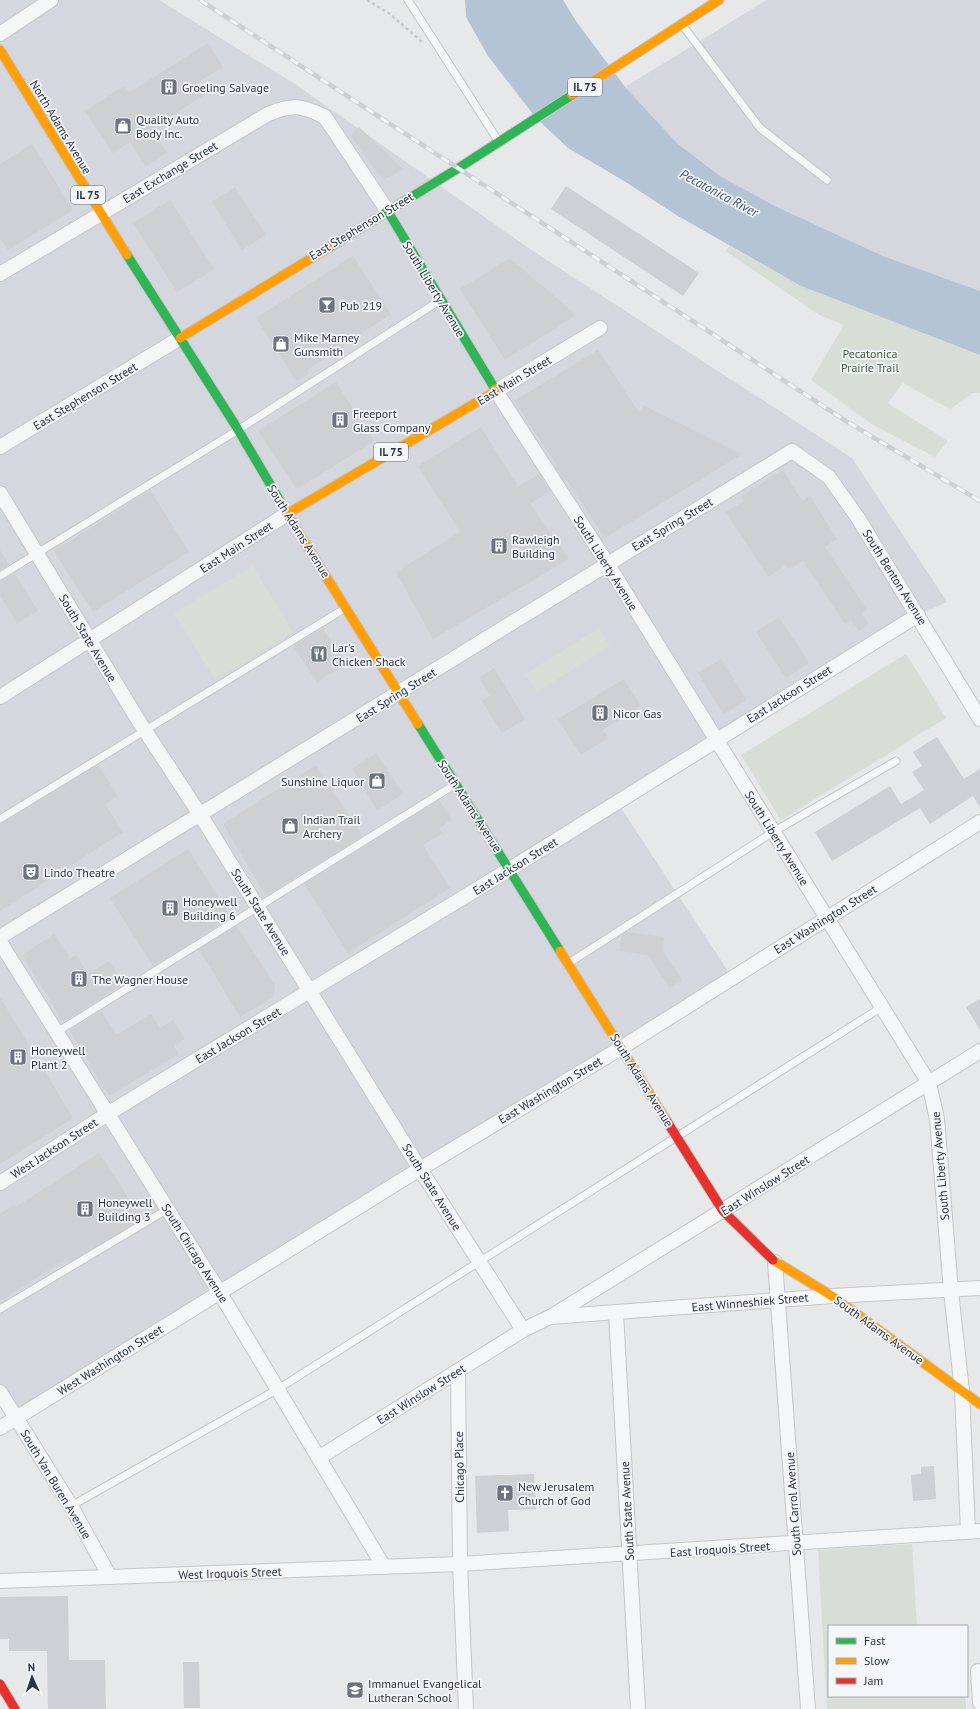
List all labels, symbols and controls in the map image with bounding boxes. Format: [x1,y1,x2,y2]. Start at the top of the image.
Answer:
street label: North Adams Avenue [27,77,95,177]
building icon: Groeling Salvage [159,77,179,97]
road number: IL 75 [568,78,602,96]
place label: Groeling Salvage [182,80,269,95]
place label: Quality Auto Body Inc. [136,112,199,141]
shop icon: Quality Auto Body Inc. [113,116,133,136]
street label: East Exchange Street [120,138,220,206]
water label: Pecatonica River [677,165,762,221]
road number: IL 75 [71,186,105,204]
street label: East Stephenson Street [306,189,416,263]
street label: South Liberty Avenue [399,238,469,340]
bar icon: Pub 219 [317,295,337,315]
place label: Pub 219 [340,298,382,313]
place label: Mike Marney Gunsmith [294,330,360,359]
shop icon: Mike Marney Gunsmith [271,334,291,354]
park label: Pecatonica Prairie Trail [841,346,899,375]
street label: East Main Street [474,352,554,408]
street label: East Stephenson Street [30,359,140,433]
place label: Freeport Glass Company [353,406,431,435]
building icon: Freeport Glass Company [330,410,350,430]
road number: IL 75 [374,443,408,461]
street label: South Adams Avenue [264,482,334,580]
street label: East Spring Street [629,494,715,554]
street label: South Liberty Avenue [571,513,641,613]
street label: East Main Street [197,518,275,576]
street label: South Benton Avenue [859,526,931,628]
place label: Rawleigh Building [512,532,560,561]
building icon: Rawleigh Building [489,536,509,556]
street label: South State Avenue [56,591,120,685]
place label: Lar's Chicken Shack [332,640,406,669]
restaurant icon: Lar's Chicken Shack [309,644,329,664]
street label: East Jackson Street [744,662,834,726]
street label: East Spring Street [353,664,439,726]
building icon: Nicor Gas [590,703,610,723]
place label: Nicor Gas [613,706,662,721]
street label: South Adams Avenue [435,757,505,855]
shop icon: Sunshine Liquor [367,771,387,791]
place label: Sunshine Liquor [281,774,364,789]
street label: South Liberty Avenue [742,788,812,888]
place label: Indian Trail Archery [303,812,361,841]
shop icon: Indian Trail Archery [280,816,300,836]
street label: East Jackson Street [470,834,560,898]
theatre icon: Lindo Theatre [21,862,41,882]
place label: Lindo Theatre [44,865,115,880]
street label: South State Avenue [228,866,294,958]
street label: East Washington Street [771,881,879,957]
place label: Honeywell Building 6 [183,894,238,923]
building icon: Honeywell Building 6 [160,898,180,918]
building icon: The Wagner House [69,969,89,989]
place label: The Wagner House [92,972,188,987]
street label: East Jackson Street [192,1004,284,1066]
street label: South Adams Avenue [607,1031,677,1129]
place label: Honeywell Plant 2 [31,1043,86,1072]
building icon: Honeywell Plant 2 [8,1047,28,1067]
street label: East Washington Street [495,1053,605,1127]
street label: South Liberty Avenue [928,1111,952,1221]
street label: West Jackson Street [8,1114,100,1182]
street label: South State Avenue [399,1141,465,1233]
street label: East Winslow Street [718,1152,812,1218]
place label: Honeywell Building 3 [98,1195,153,1224]
building icon: Honeywell Building 3 [75,1199,95,1219]
street label: South Chicago Avenue [158,1201,232,1305]
street label: East Winneshiek Street [691,1289,809,1315]
street label: South Adams Avenue [831,1292,927,1368]
street label: West Washington Street [54,1321,166,1399]
street label: East Winslow Street [374,1361,468,1427]
street label: South Van Buren Avenue [17,1426,95,1542]
street label: Chicago Place [451,1431,467,1503]
street label: South Carrol Avenue [782,1452,804,1556]
street label: South State Avenue [617,1461,637,1561]
place label: New Jerusalem Church of God [518,1479,594,1508]
church icon: New Jerusalem Church of God [495,1483,515,1503]
street label: East Iroquois Street [670,1538,770,1560]
street label: West Iroquois Street [178,1564,282,1582]
legend [828,1625,968,1697]
text: Fast [864,1633,885,1648]
text: Slow [864,1653,889,1668]
north arrow [12,1657,52,1697]
text: N [27,1660,35,1674]
text: Jam [863,1673,883,1688]
place label: Immanuel Evangelical Lutheran School [368,1676,482,1705]
school or university icon: Immanuel Evangelical Lutheran School [345,1680,365,1700]

